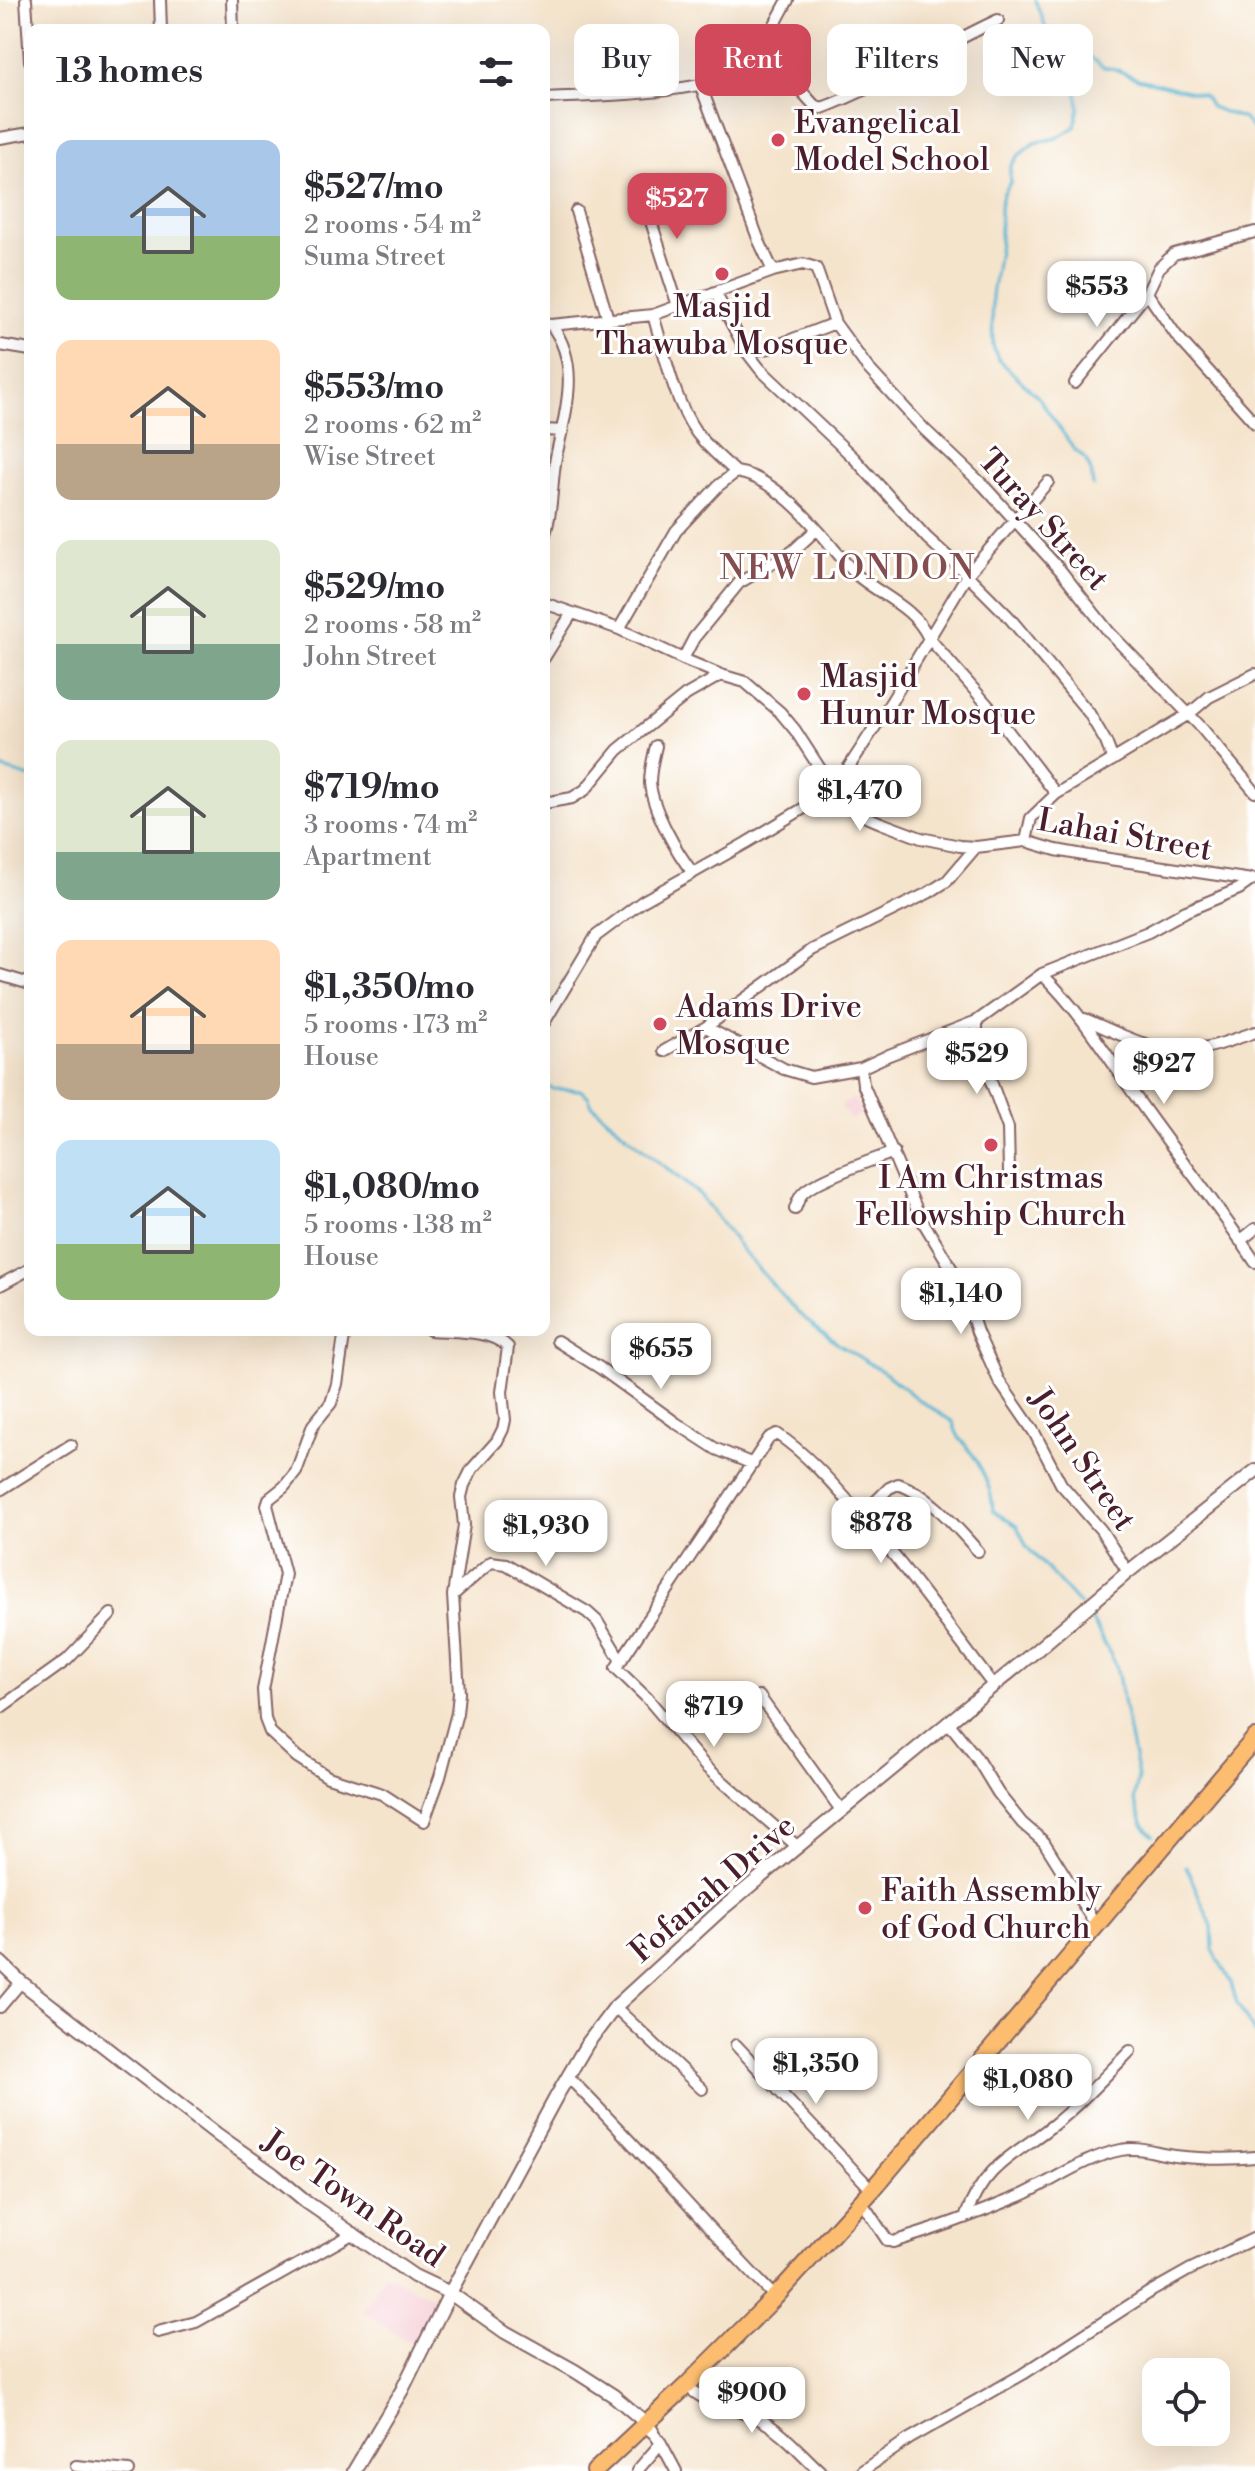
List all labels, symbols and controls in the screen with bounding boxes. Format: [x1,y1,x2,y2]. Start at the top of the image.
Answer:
chip: Buy [574,24,679,96]
chip: Rent [695,24,811,96]
chip: Filters [827,24,967,96]
chip: New [983,24,1093,96]
icon: filters [474,50,518,94]
text: 13 homes [56,51,203,93]
place label: Evangelical Model School [794,103,990,180]
marker: Evangelical Model School [769,131,787,149]
text: $527/mo [304,167,444,209]
icon: home [120,172,216,268]
pin: $527 [630,173,724,241]
text: $527 [646,183,708,215]
text: 2 rooms · 54 m² [304,209,481,241]
text: Suma Street [304,241,446,273]
pin: $553 [1050,261,1144,329]
marker: Masjid Thawuba Mosque [713,265,731,283]
text: $553 [1065,271,1129,303]
place label: Masjid Thawuba Mosque [596,287,848,364]
text: $553/mo [304,367,444,409]
icon: home [120,372,216,468]
text: 2 rooms · 62 m² [304,409,481,441]
text: Wise Street [304,441,436,473]
street label: Turay Street [969,441,1117,599]
district label: NEW LONDON [719,548,977,590]
text: $529/mo [304,567,445,609]
icon: home [120,572,216,668]
text: 2 rooms · 58 m² [304,609,481,641]
text: John Street [304,641,437,673]
place label: Masjid Hunur Mosque [820,657,1036,734]
marker: Masjid Hunur Mosque [795,685,813,703]
pin: $1,470 [795,765,925,833]
text: $719/mo [304,767,440,809]
icon: home [120,772,216,868]
text: $1,470 [817,775,903,807]
street label: Lahai Street [1034,800,1215,870]
text: 3 rooms · 74 m² [304,809,477,841]
text: Apartment [304,841,432,873]
text: $1,350/mo [304,967,475,1009]
icon: home [120,972,216,1068]
place label: Adams Drive Mosque [675,987,862,1064]
text: 5 rooms · 173 m² [304,1009,487,1041]
marker: Adams Drive Mosque [651,1015,669,1033]
pin: $529 [930,1028,1024,1096]
text: $529 [945,1038,1009,1070]
pin: $927 [1117,1038,1211,1106]
text: House [304,1041,379,1073]
text: $927 [1132,1048,1196,1080]
marker: I Am Christmas Fellowship Church [982,1136,1000,1154]
place label: I Am Christmas Fellowship Church [856,1158,1126,1235]
text: $1,080/mo [304,1167,480,1209]
icon: home [120,1172,216,1268]
text: 5 rooms · 138 m² [304,1209,492,1241]
text: House [304,1241,379,1273]
pin: $1,140 [896,1268,1026,1336]
text: $1,140 [919,1278,1003,1310]
pin: $655 [614,1323,708,1391]
text: $655 [629,1333,693,1365]
street label: John Street [1019,1380,1144,1538]
pin: $878 [834,1497,928,1565]
pin: $1,930 [481,1500,611,1568]
text: $878 [850,1507,912,1539]
text: $1,930 [502,1510,590,1542]
pin: $719 [667,1681,761,1749]
text: $719 [684,1691,744,1723]
street label: Fofanah Drive [622,1806,804,1972]
place label: Faith Assembly of God Church [881,1871,1102,1948]
marker: Faith Assembly of God Church [856,1899,874,1917]
pin: $1,350 [751,2038,881,2106]
text: $1,350 [773,2048,859,2080]
pin: $1,080 [963,2054,1093,2122]
text: $1,080 [983,2064,1073,2096]
street label: Joe Town Road [254,2121,452,2276]
map controls [1142,2358,1230,2446]
button: locate [1142,2358,1230,2446]
pin: $900 [705,2367,799,2435]
text: $900 [717,2377,787,2409]

